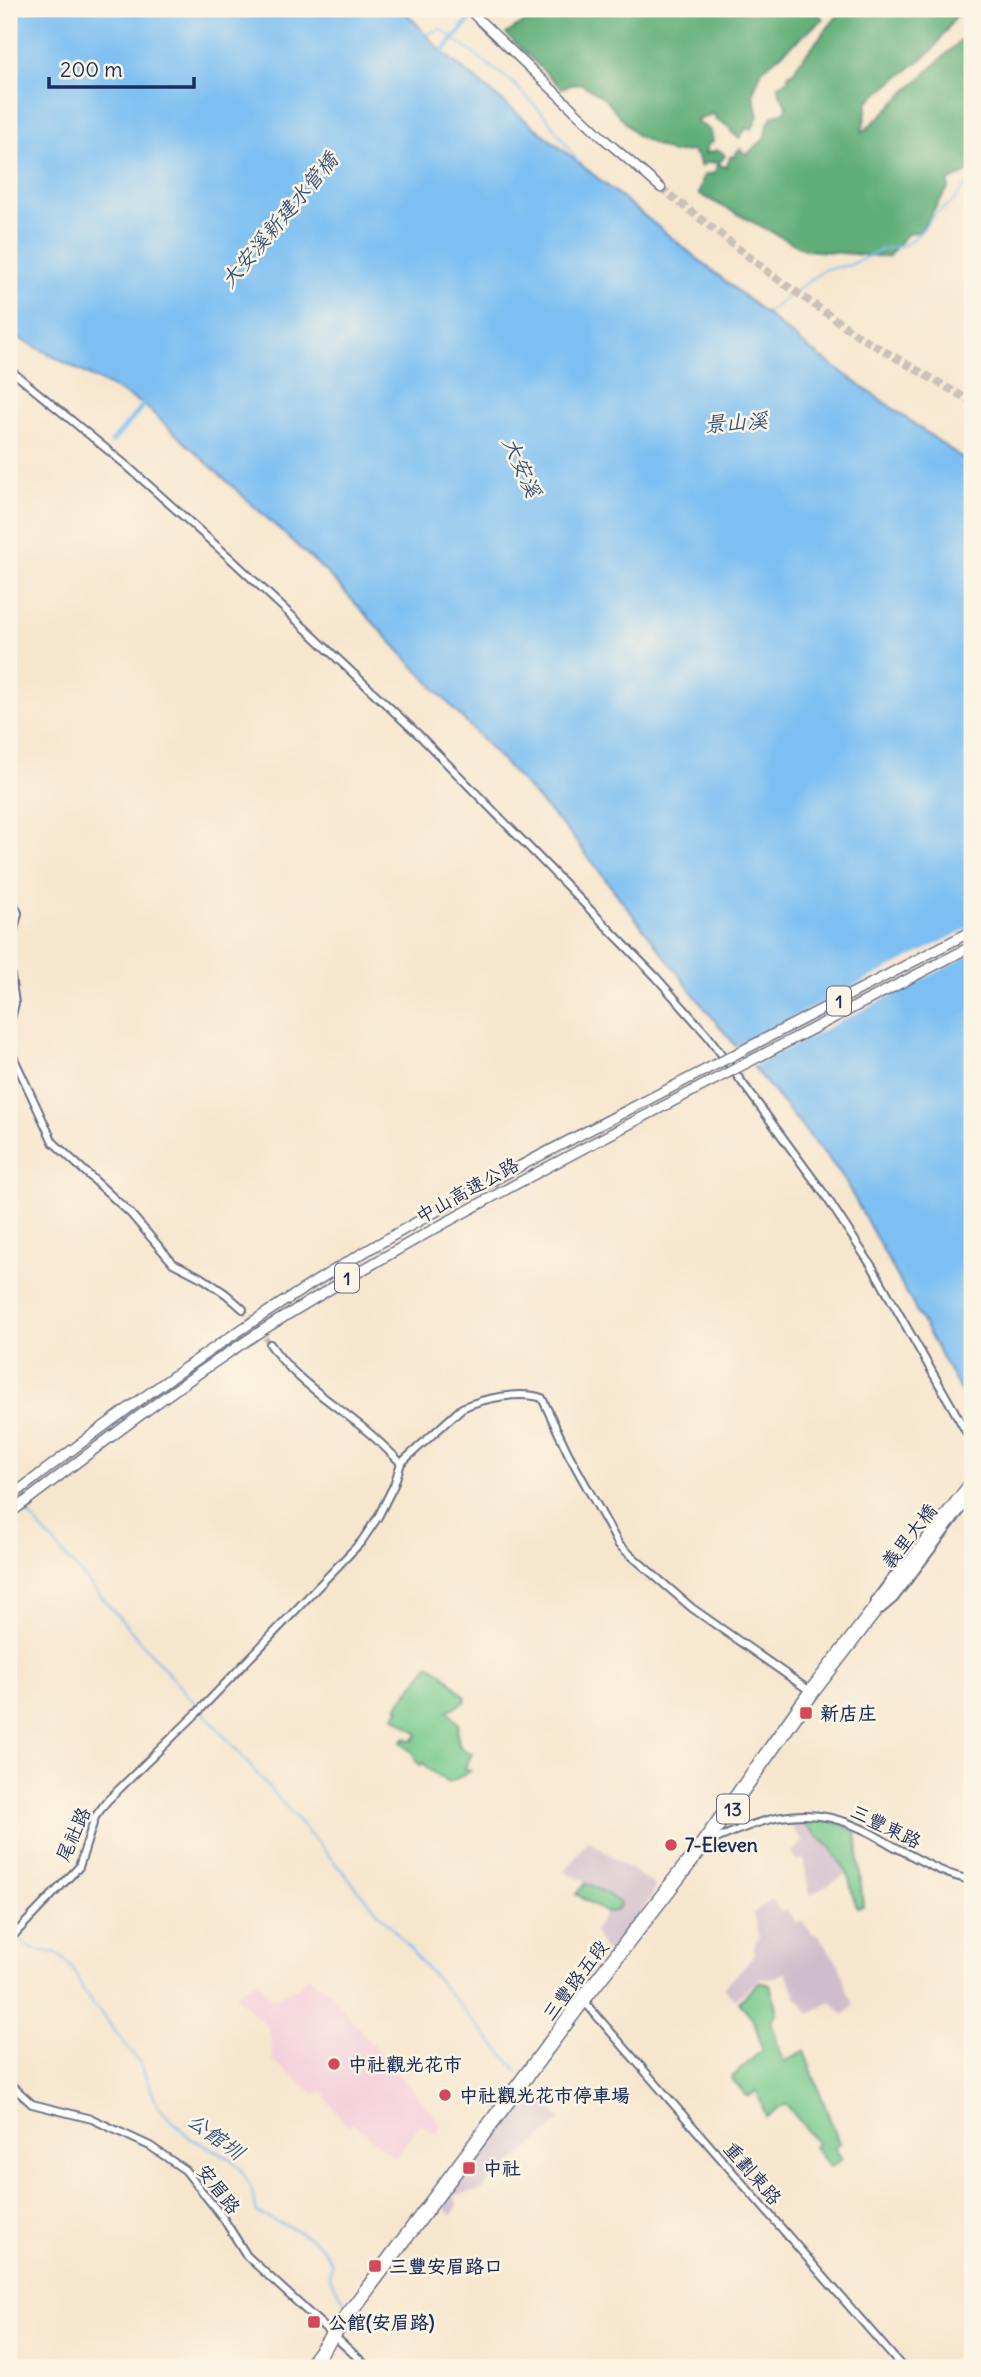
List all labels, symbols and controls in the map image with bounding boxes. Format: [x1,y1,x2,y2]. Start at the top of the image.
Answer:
scale bar [49,46,194,90]
text: 200 m [60,56,123,83]
water label: 大安溪新建水管橋 [215,145,345,293]
water label: 景山溪 [704,406,769,438]
water label: 大安溪 [497,433,548,502]
road number: 1 [827,986,851,1016]
street label: 中山高速公路 [411,1152,523,1228]
road number: 1 [335,1264,359,1293]
street label: 義里大橋 [876,1499,942,1573]
place label: 新店庄 [820,1701,877,1725]
marker: 新店庄 [798,1705,814,1721]
road number: 13 [717,1795,749,1824]
street label: 三豐東路 [847,1799,925,1853]
street label: 尾社路 [50,1803,96,1865]
place label: 7-Eleven [685,1833,758,1857]
marker: 7-Eleven [663,1837,679,1853]
street label: 三豐路五段 [537,1935,613,2025]
place label: 中社觀光花市 [348,2052,462,2076]
marker: 中社觀光花市 [326,2056,342,2072]
place label: 中社觀光花市停車場 [459,2083,630,2107]
marker: 中社觀光花市停車場 [437,2087,453,2103]
water label: 公館圳 [183,2107,251,2167]
street label: 重劃東路 [719,2136,787,2210]
place label: 中社 [483,2156,521,2180]
street label: 安眉路 [192,2159,246,2219]
marker: 中社 [461,2160,477,2176]
place label: 三豐安眉路口 [389,2254,503,2278]
marker: 三豐安眉路口 [367,2258,383,2274]
place label: 公館(安眉路) [328,2310,435,2334]
marker: 公館(安眉路) [306,2314,322,2330]

